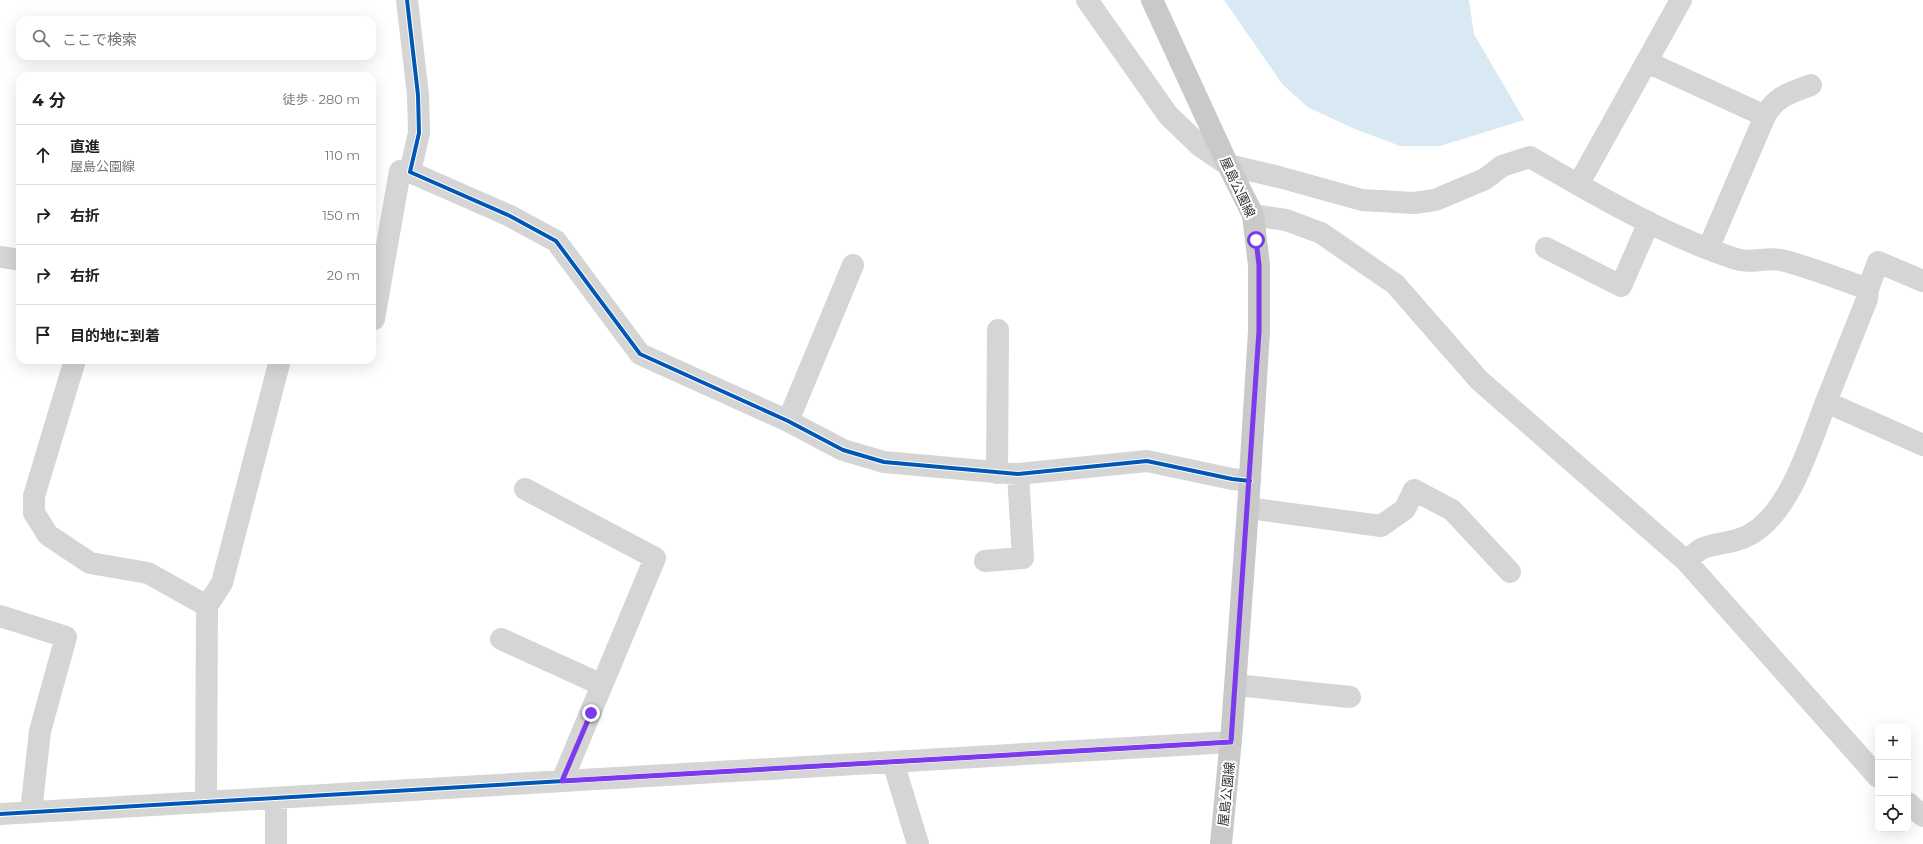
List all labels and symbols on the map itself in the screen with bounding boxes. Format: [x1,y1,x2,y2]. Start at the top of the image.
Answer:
street label: 屋島公園線 [1217,154,1259,220]
route start [1247,231,1265,249]
route end [582,704,600,722]
street label: 屋島公園線 [1215,761,1237,827]

